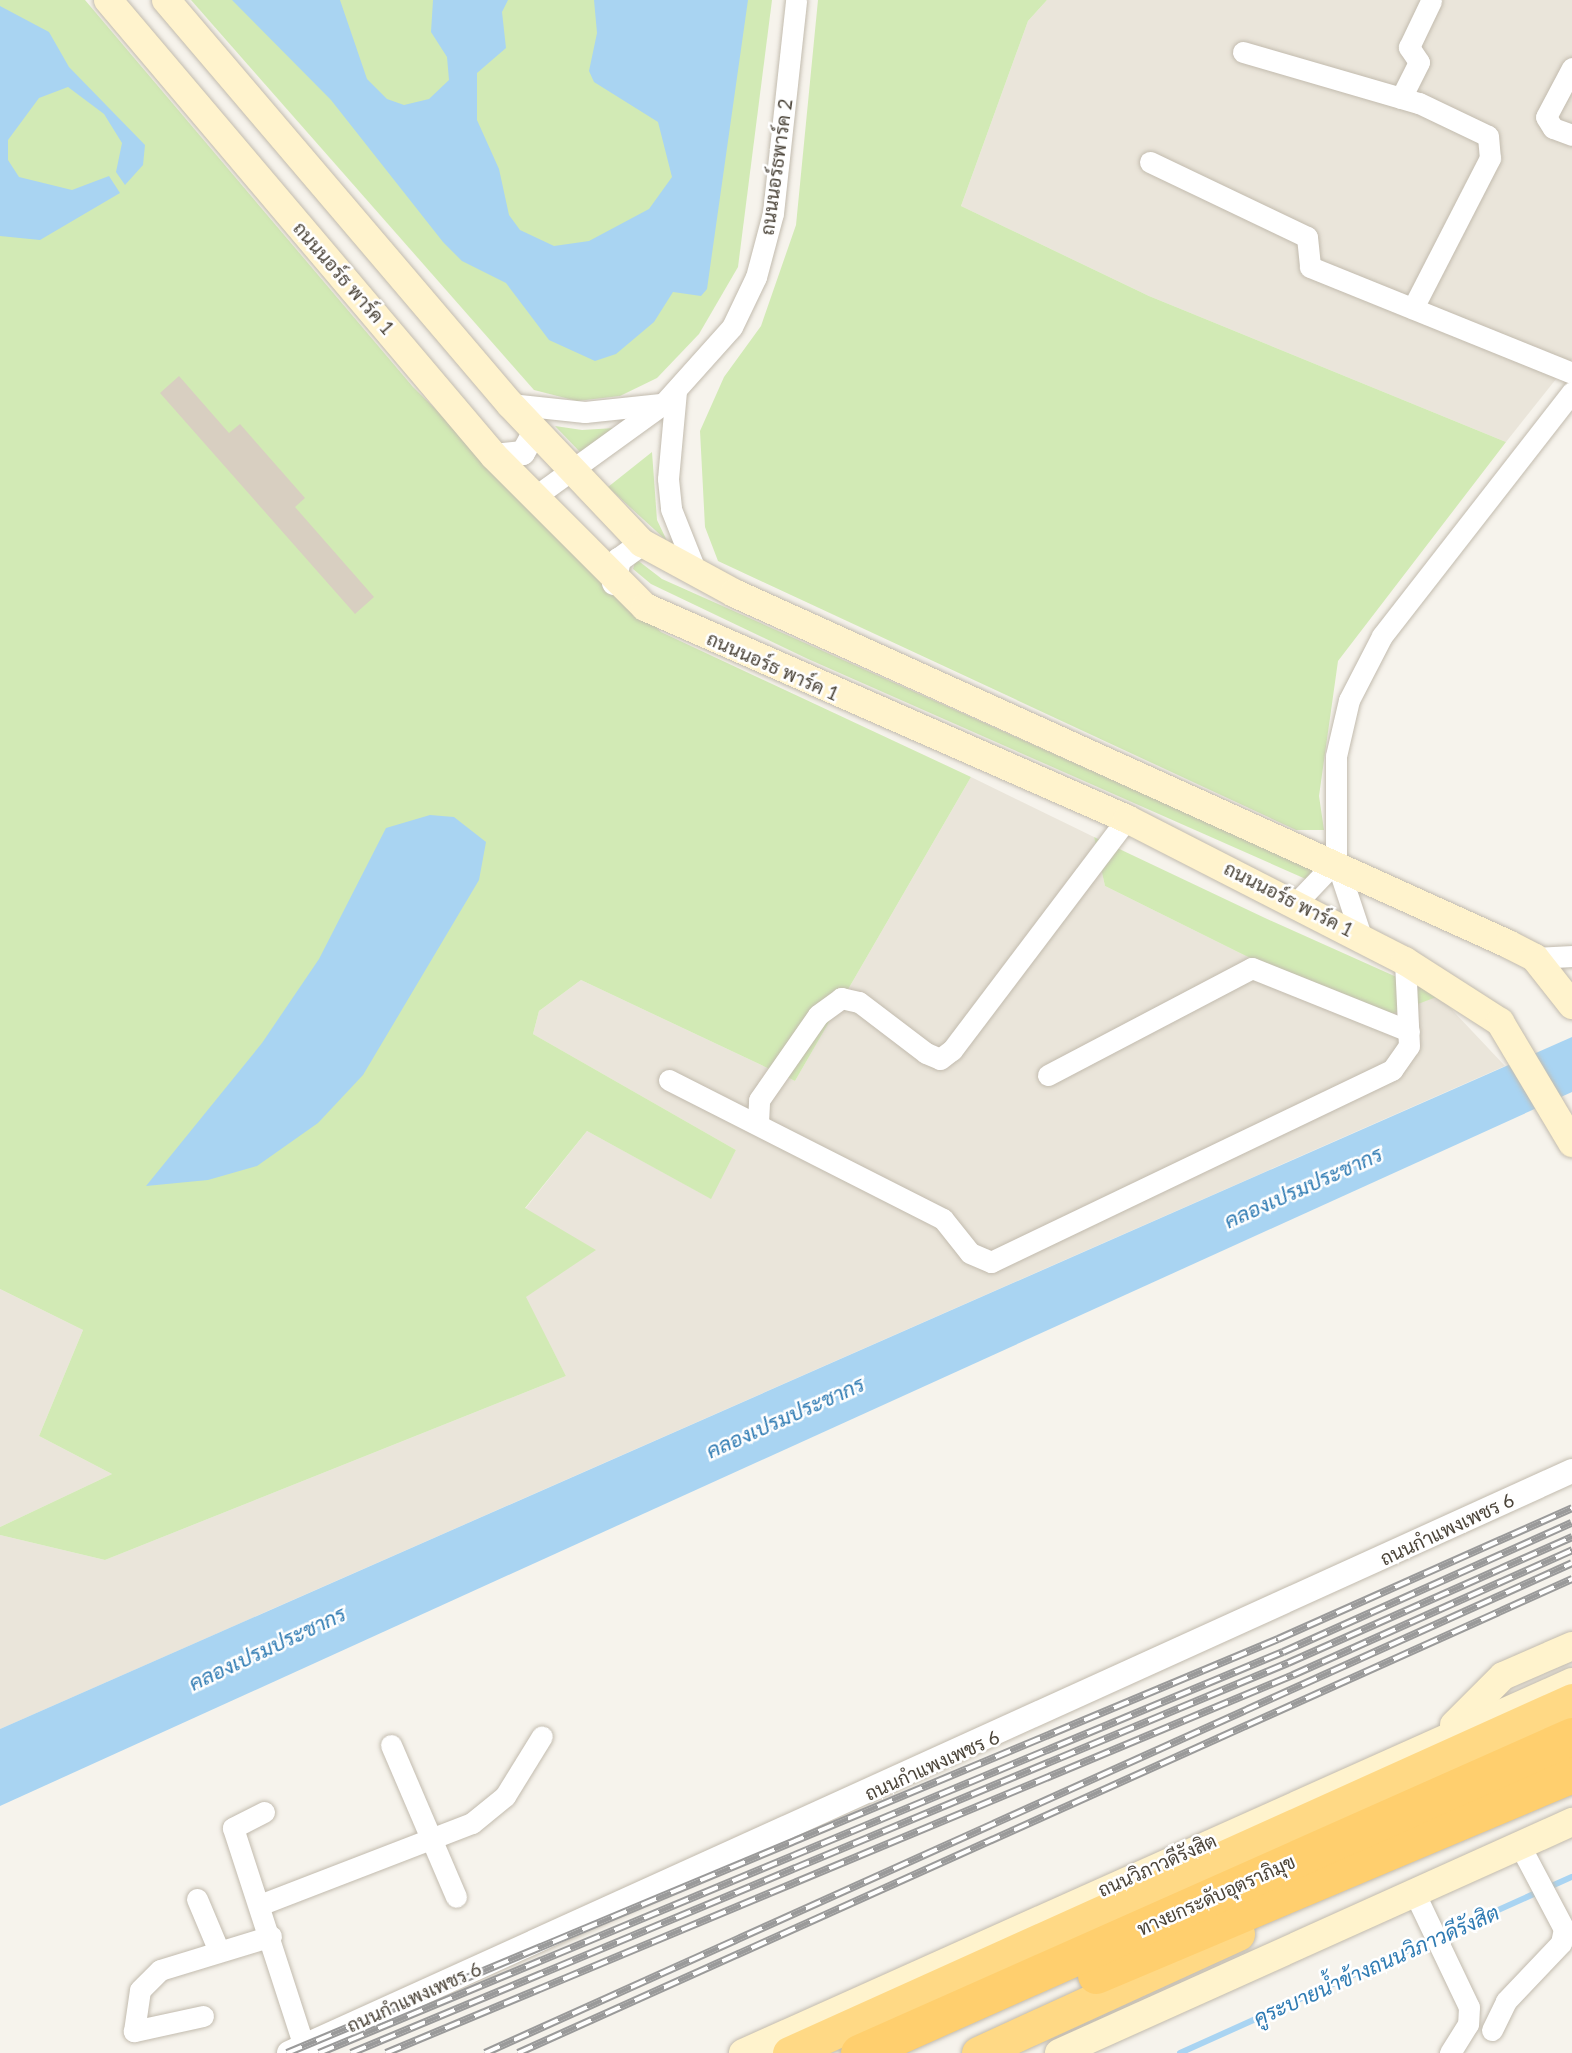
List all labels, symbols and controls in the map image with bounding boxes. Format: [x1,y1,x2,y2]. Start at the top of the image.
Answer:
street label: ถนนนอร์ธพาร์ค 2 [755,97,797,237]
street label: ถนนนอร์ธ พาร์ค 1 [289,217,399,339]
street label: ถนนนอร์ธ พาร์ค 1 [703,627,843,705]
street label: ถนนนอร์ธ พาร์ค 1 [1220,857,1358,941]
water label: คลองเปรมประชากร [1220,1141,1386,1233]
water label: คลองเปรมประชากร [702,1371,868,1463]
street label: ถนนกำแพงเพชร 6 [1377,1488,1517,1570]
water label: คลองเปรมประชากร [184,1601,350,1695]
street label: ถนนกำแพงเพชร 6 [861,1725,1003,1805]
street label: ถนนวิภาวดีรังสิต [1094,1829,1220,1901]
street label: ทางยกระดับอุตราภิมุข [1133,1850,1299,1940]
water label: คูระบายน้ำข้างถนนวิภาวดีรังสิต [1249,1899,1503,2031]
street label: ถนนกำแพงเพชร 6 [343,1957,485,2037]

